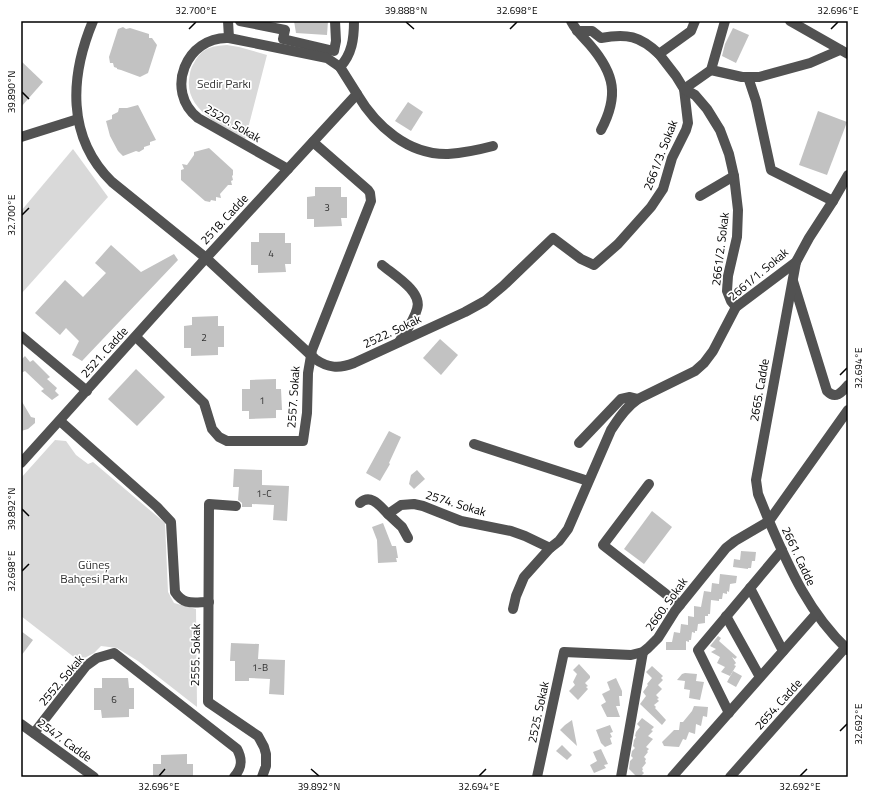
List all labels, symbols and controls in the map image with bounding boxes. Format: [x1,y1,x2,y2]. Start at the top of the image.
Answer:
text: 32.700°E [175,3,217,18]
text: 39.888°N [385,3,427,18]
text: 32.698°E [496,3,538,18]
text: 32.696°E [817,3,859,18]
text: 39.890°N [4,71,19,113]
park label: Sedir Parkı [197,74,251,93]
street label: 2520. Sokak [201,99,265,147]
street label: 2661/3. Sokak [638,117,682,193]
street label: 2518. Cadde [195,189,253,249]
text: 32.700°E [4,194,19,236]
house number: 3 [324,200,330,215]
street label: 2661/2. Sokak [706,211,734,287]
street label: 2661/1. Sokak [724,243,793,305]
house number: 4 [268,246,274,261]
street label: 2522. Sokak [360,309,425,353]
street label: 2521. Cadde [76,322,132,382]
house number: 2 [201,330,207,345]
text: 32.694°E [851,347,866,389]
street label: 2665. Cadde [744,357,774,423]
street label: 2557. Sokak [281,365,305,429]
house number: 1 [259,393,265,408]
street label: 2574. Sokak [423,485,489,521]
house number: 1-C [256,486,272,501]
text: 39.892°N [4,488,19,530]
street label: 2661. Cadde [777,523,821,589]
text: 32.698°E [4,550,19,592]
park label: Güneş Bahçesi Parkı [60,555,128,588]
street label: 2660. Sokak [640,573,692,635]
street label: 2555. Sokak [185,623,205,686]
street label: 2552. Sokak [34,650,88,710]
house number: 1-B [252,660,268,675]
street label: 2654. Cadde [750,674,806,734]
street label: 2525. Sokak [522,679,554,745]
house number: 6 [111,692,117,707]
text: 32.692°E [851,703,866,745]
street label: 2547. Cadde [34,714,96,766]
text: 32.696°E [138,779,180,794]
text: 39.892°N [298,779,340,794]
text: 32.694°E [458,779,500,794]
text: 32.692°E [779,779,821,794]

